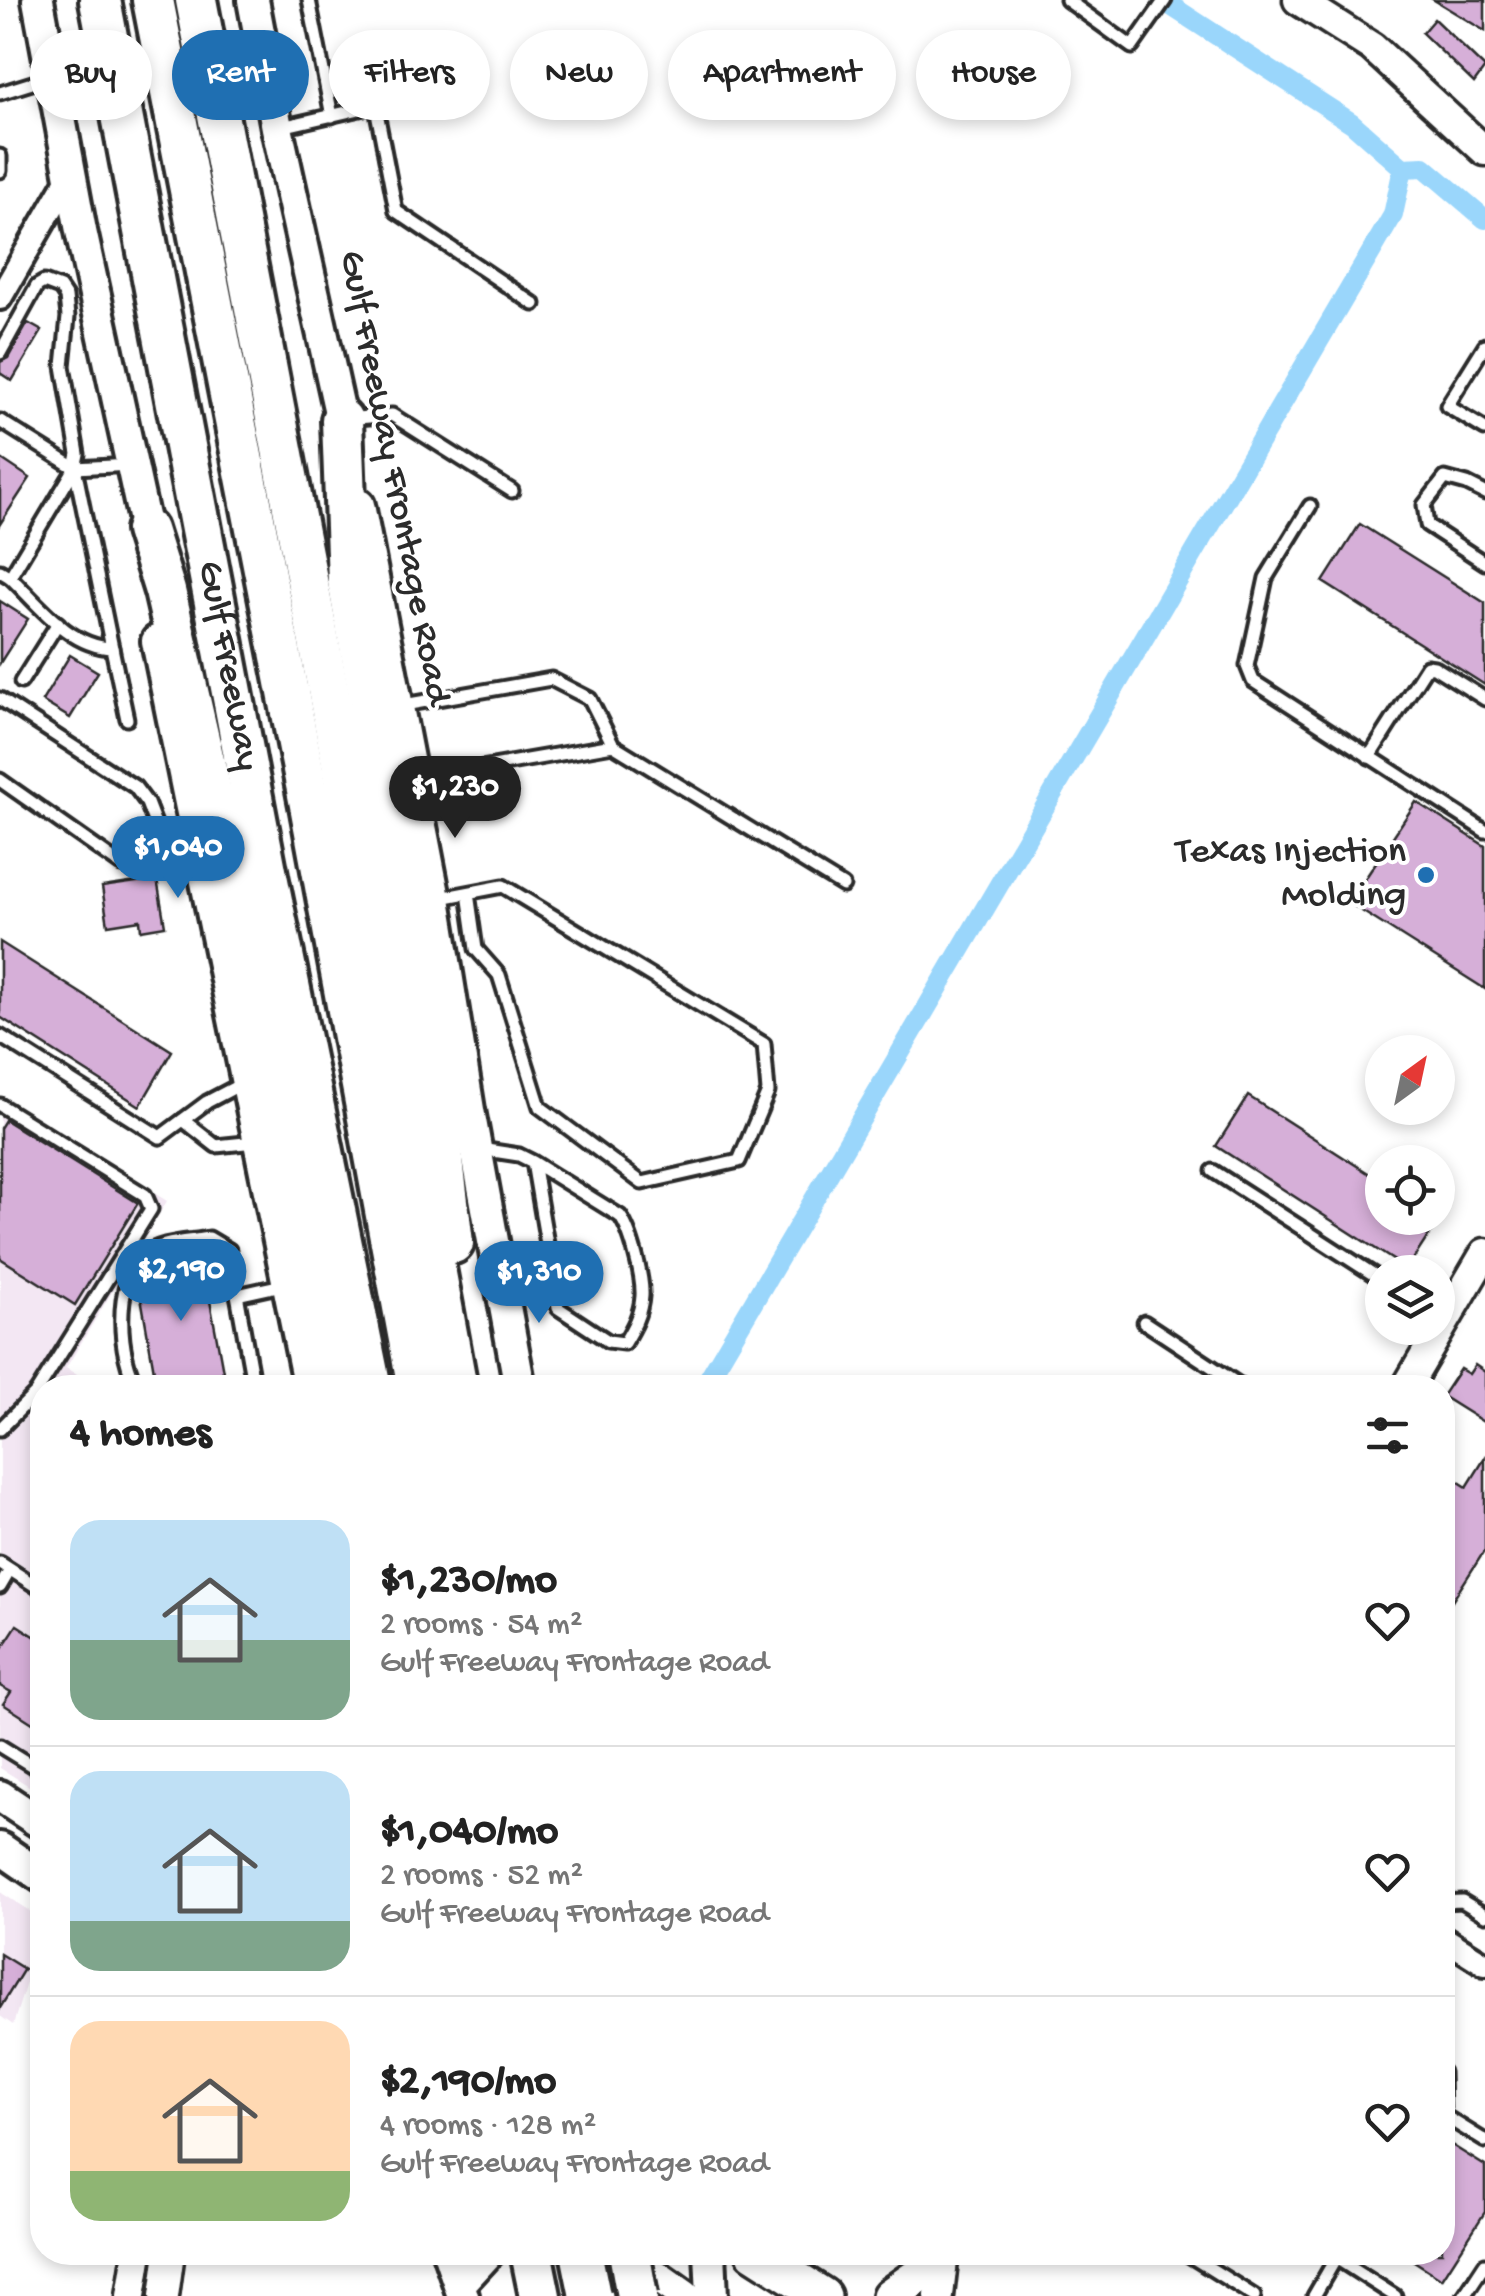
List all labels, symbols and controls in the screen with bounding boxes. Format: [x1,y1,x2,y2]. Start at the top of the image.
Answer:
chip: Buy [30,30,152,120]
chip: Rent [172,30,309,120]
chip: Filters [329,30,490,120]
chip: New [510,30,648,120]
chip: Apartment [668,30,896,120]
chip: House [916,30,1071,120]
street label: Gulf Freeway Frontage Road [327,247,459,711]
street label: Gulf Freeway [186,558,269,775]
pin: $1,230 [374,756,536,841]
text: $1,230 [411,769,499,807]
pin: $1,040 [97,816,259,901]
text: $1,040 [134,829,222,867]
place label: Texas Injection Molding [1173,831,1406,919]
marker: Texas Injection Molding [1415,864,1437,886]
north arrow [1365,1035,1455,1125]
map controls [1365,1035,1455,1345]
button: locate [1365,1145,1455,1235]
pin: $2,190 [100,1239,262,1324]
pin: $1,310 [458,1241,620,1326]
text: $2,190 [137,1252,225,1290]
text: $1,310 [496,1254,582,1292]
button: layers [1365,1255,1455,1345]
icon: filters [1360,1408,1415,1463]
text: 4 homes [70,1411,211,1460]
text: $1,230/mo [380,1558,557,1607]
icon: home [150,1560,270,1680]
icon: heart [1360,1593,1415,1648]
text: 2 rooms · 54 m² [380,1607,582,1645]
text: Gulf Freeway Frontage Road [380,1645,769,1683]
text: $1,040/mo [380,1809,558,1858]
icon: home [150,1811,270,1931]
icon: heart [1360,1844,1415,1899]
text: 2 rooms · 52 m² [380,1858,583,1896]
text: Gulf Freeway Frontage Road [380,1896,769,1934]
text: $2,190/mo [380,2059,556,2108]
icon: home [150,2061,270,2181]
icon: heart [1360,2094,1415,2149]
text: 4 rooms · 128 m² [380,2108,596,2146]
text: Gulf Freeway Frontage Road [380,2146,769,2184]

